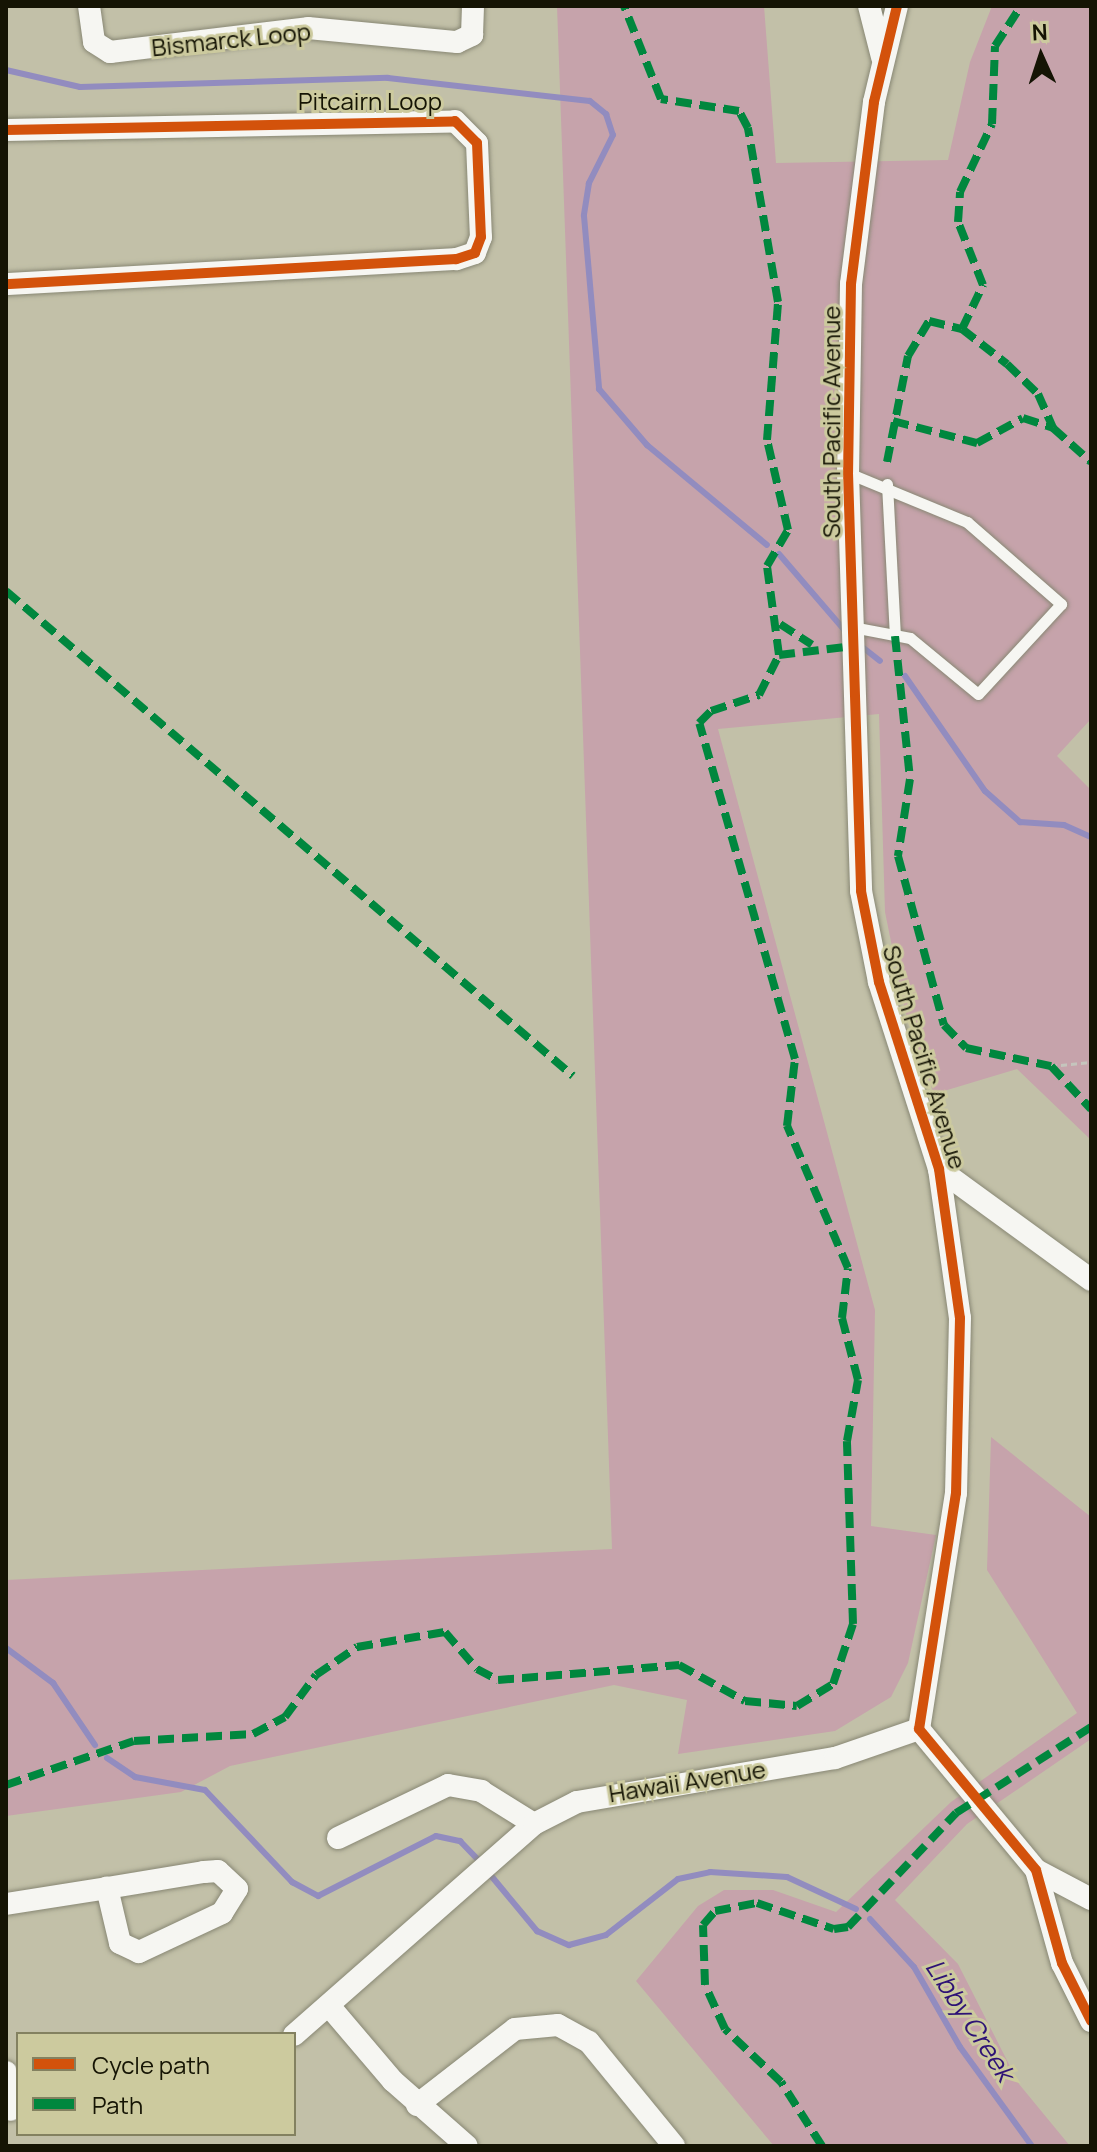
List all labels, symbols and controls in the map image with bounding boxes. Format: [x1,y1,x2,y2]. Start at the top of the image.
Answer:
street label: Bismarck Loop [150,16,312,62]
north arrow [1001,16,1081,96]
text: N [1031,17,1048,47]
street label: Pitcairn Loop [298,87,442,115]
street label: South Pacific Avenue [817,306,845,538]
street label: South Pacific Avenue [877,942,973,1172]
street label: Hawaii Avenue [606,1754,768,1808]
water label: Libby Creek [919,1953,1021,2087]
legend [16,2032,296,2136]
text: Cycle path [92,2048,210,2081]
text: Path [92,2088,143,2121]

